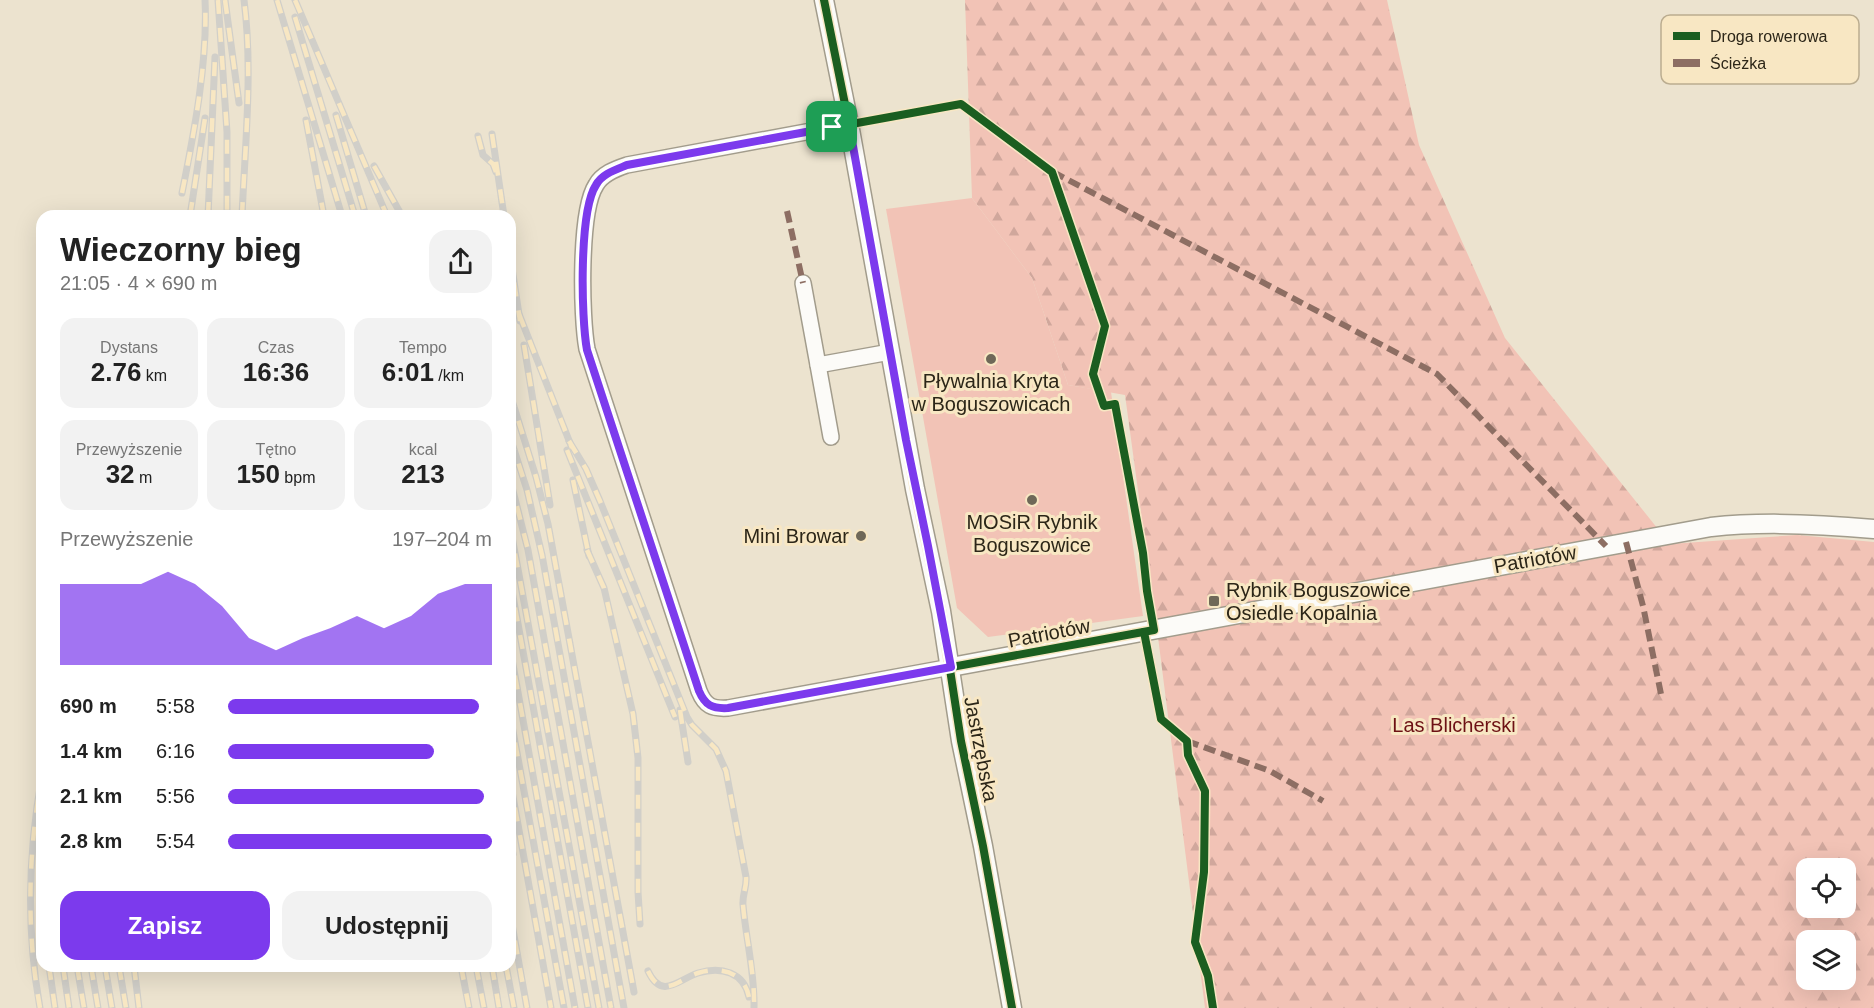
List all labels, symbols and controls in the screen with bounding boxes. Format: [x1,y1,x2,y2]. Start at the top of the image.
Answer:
legend [1661,15,1859,84]
text: Droga rowerowa [1710,28,1827,45]
text: Ścieżka [1710,54,1766,72]
pin [806,101,857,152]
icon: arrive [815,110,848,143]
button: share [429,230,492,293]
text: Wieczorny bieg [60,231,302,268]
text: 21:05 · 4 × 690 m [60,272,217,294]
text: Dystans [100,339,158,356]
text: Czas [258,339,294,356]
text: Tempo [399,339,447,356]
marker: Pływalnia Kryta w Boguszowicach [984,352,998,366]
text: 2.76 [91,357,141,387]
text: 16:36 [243,357,309,387]
text: 6:01 [382,357,434,387]
text: km [141,367,167,384]
text: /km [434,367,464,384]
place label: Pływalnia Kryta w Boguszowicach [911,370,1070,415]
text: Przewyższenie [76,441,182,458]
text: Tętno [256,441,296,458]
text: kcal [409,441,437,458]
text: 32 [106,459,135,489]
text: 150 [237,459,280,489]
text: 213 [401,459,445,489]
text: m [135,469,152,486]
text: bpm [280,469,315,486]
marker: MOSiR Rybnik Boguszowice [1025,493,1039,507]
place label: MOSiR Rybnik Boguszowice [966,511,1099,556]
place label: Mini Browar [743,525,849,547]
text: Przewyższenie [60,528,193,550]
text: 197–204 m [392,528,492,550]
marker: Mini Browar [854,529,868,543]
street label: Patriotów [1492,541,1579,577]
place label: Rybnik Boguszowice Osiedle Kopalnia [1226,579,1411,624]
marker: Rybnik Boguszowice Osiedle Kopalnia [1207,594,1221,608]
street label: Patriotów [1006,614,1093,652]
text: 690 m [60,695,117,717]
text: 5:58 [156,695,195,717]
street label: Jastrzębska [960,695,1002,804]
park label: Las Blicherski [1392,714,1516,736]
text: 1.4 km [60,740,122,762]
text: 6:16 [156,740,195,762]
text: 2.1 km [60,785,122,807]
text: 5:56 [156,785,195,807]
text: 2.8 km [60,830,122,852]
text: 5:54 [156,830,195,852]
map controls [1796,858,1856,990]
button: locate [1796,858,1856,918]
button: Zapisz [60,891,270,960]
button: Udostępnij [282,891,492,960]
button: layers [1796,930,1856,990]

